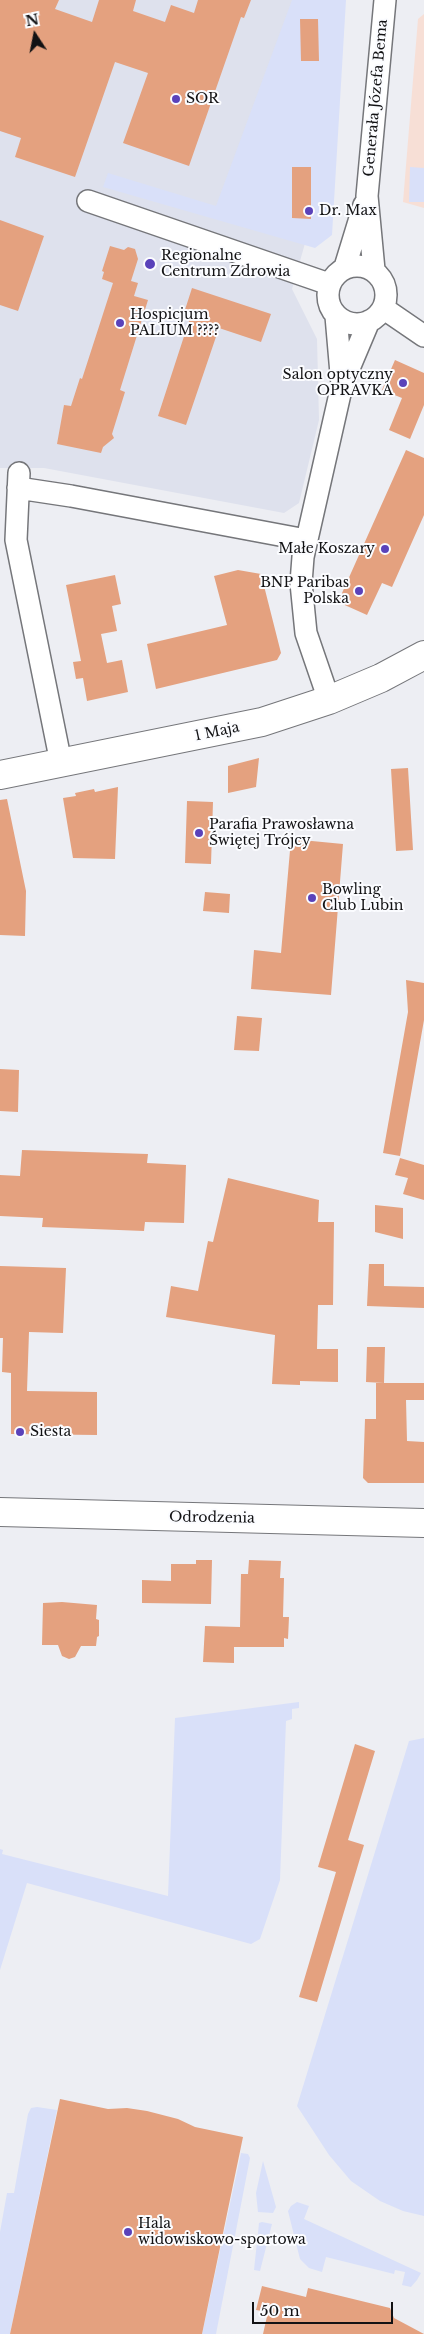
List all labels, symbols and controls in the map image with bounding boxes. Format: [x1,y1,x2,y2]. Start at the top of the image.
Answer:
north arrow [10,10,60,60]
text: N [24,10,40,30]
street label: Generała Józefa Bema [361,19,391,177]
place label: SOR [186,91,219,107]
marker: SOR [170,93,182,105]
place label: Dr. Max [319,203,377,219]
marker: Dr. Max [303,205,315,217]
place label: Regionalne Centrum Zdrowia [161,248,290,280]
marker: Regionalne Centrum Zdrowia [143,257,157,271]
place label: Hospicjum PALIUM ???? [130,307,219,340]
marker: Hospicjum PALIUM ???? [114,317,126,329]
place label: Salon optyczny OPRAVKA [283,367,393,400]
marker: Salon optyczny OPRAVKA [397,377,409,389]
place label: Małe Koszary [278,541,375,557]
marker: Małe Koszary [379,543,391,555]
place label: BNP Paribas Polska [260,575,349,608]
marker: BNP Paribas Polska [353,585,365,597]
street label: 1 Maja [193,719,241,745]
place label: Parafia Prawosławna Świętej Trójcy [209,817,354,850]
marker: Parafia Prawosławna Świętej Trójcy [193,827,205,839]
place label: Bowling Club Lubin [322,882,403,914]
marker: Bowling Club Lubin [306,892,318,904]
place label: Siesta [30,1424,71,1440]
marker: Siesta [14,1426,26,1438]
street label: Odrodzenia [169,1509,255,1527]
place label: Hala widowiskowo-sportowa [138,2216,306,2248]
marker: Hala widowiskowo-sportowa [122,2226,134,2238]
scale bar [254,2292,395,2324]
text: 50 m [260,2301,300,2320]

